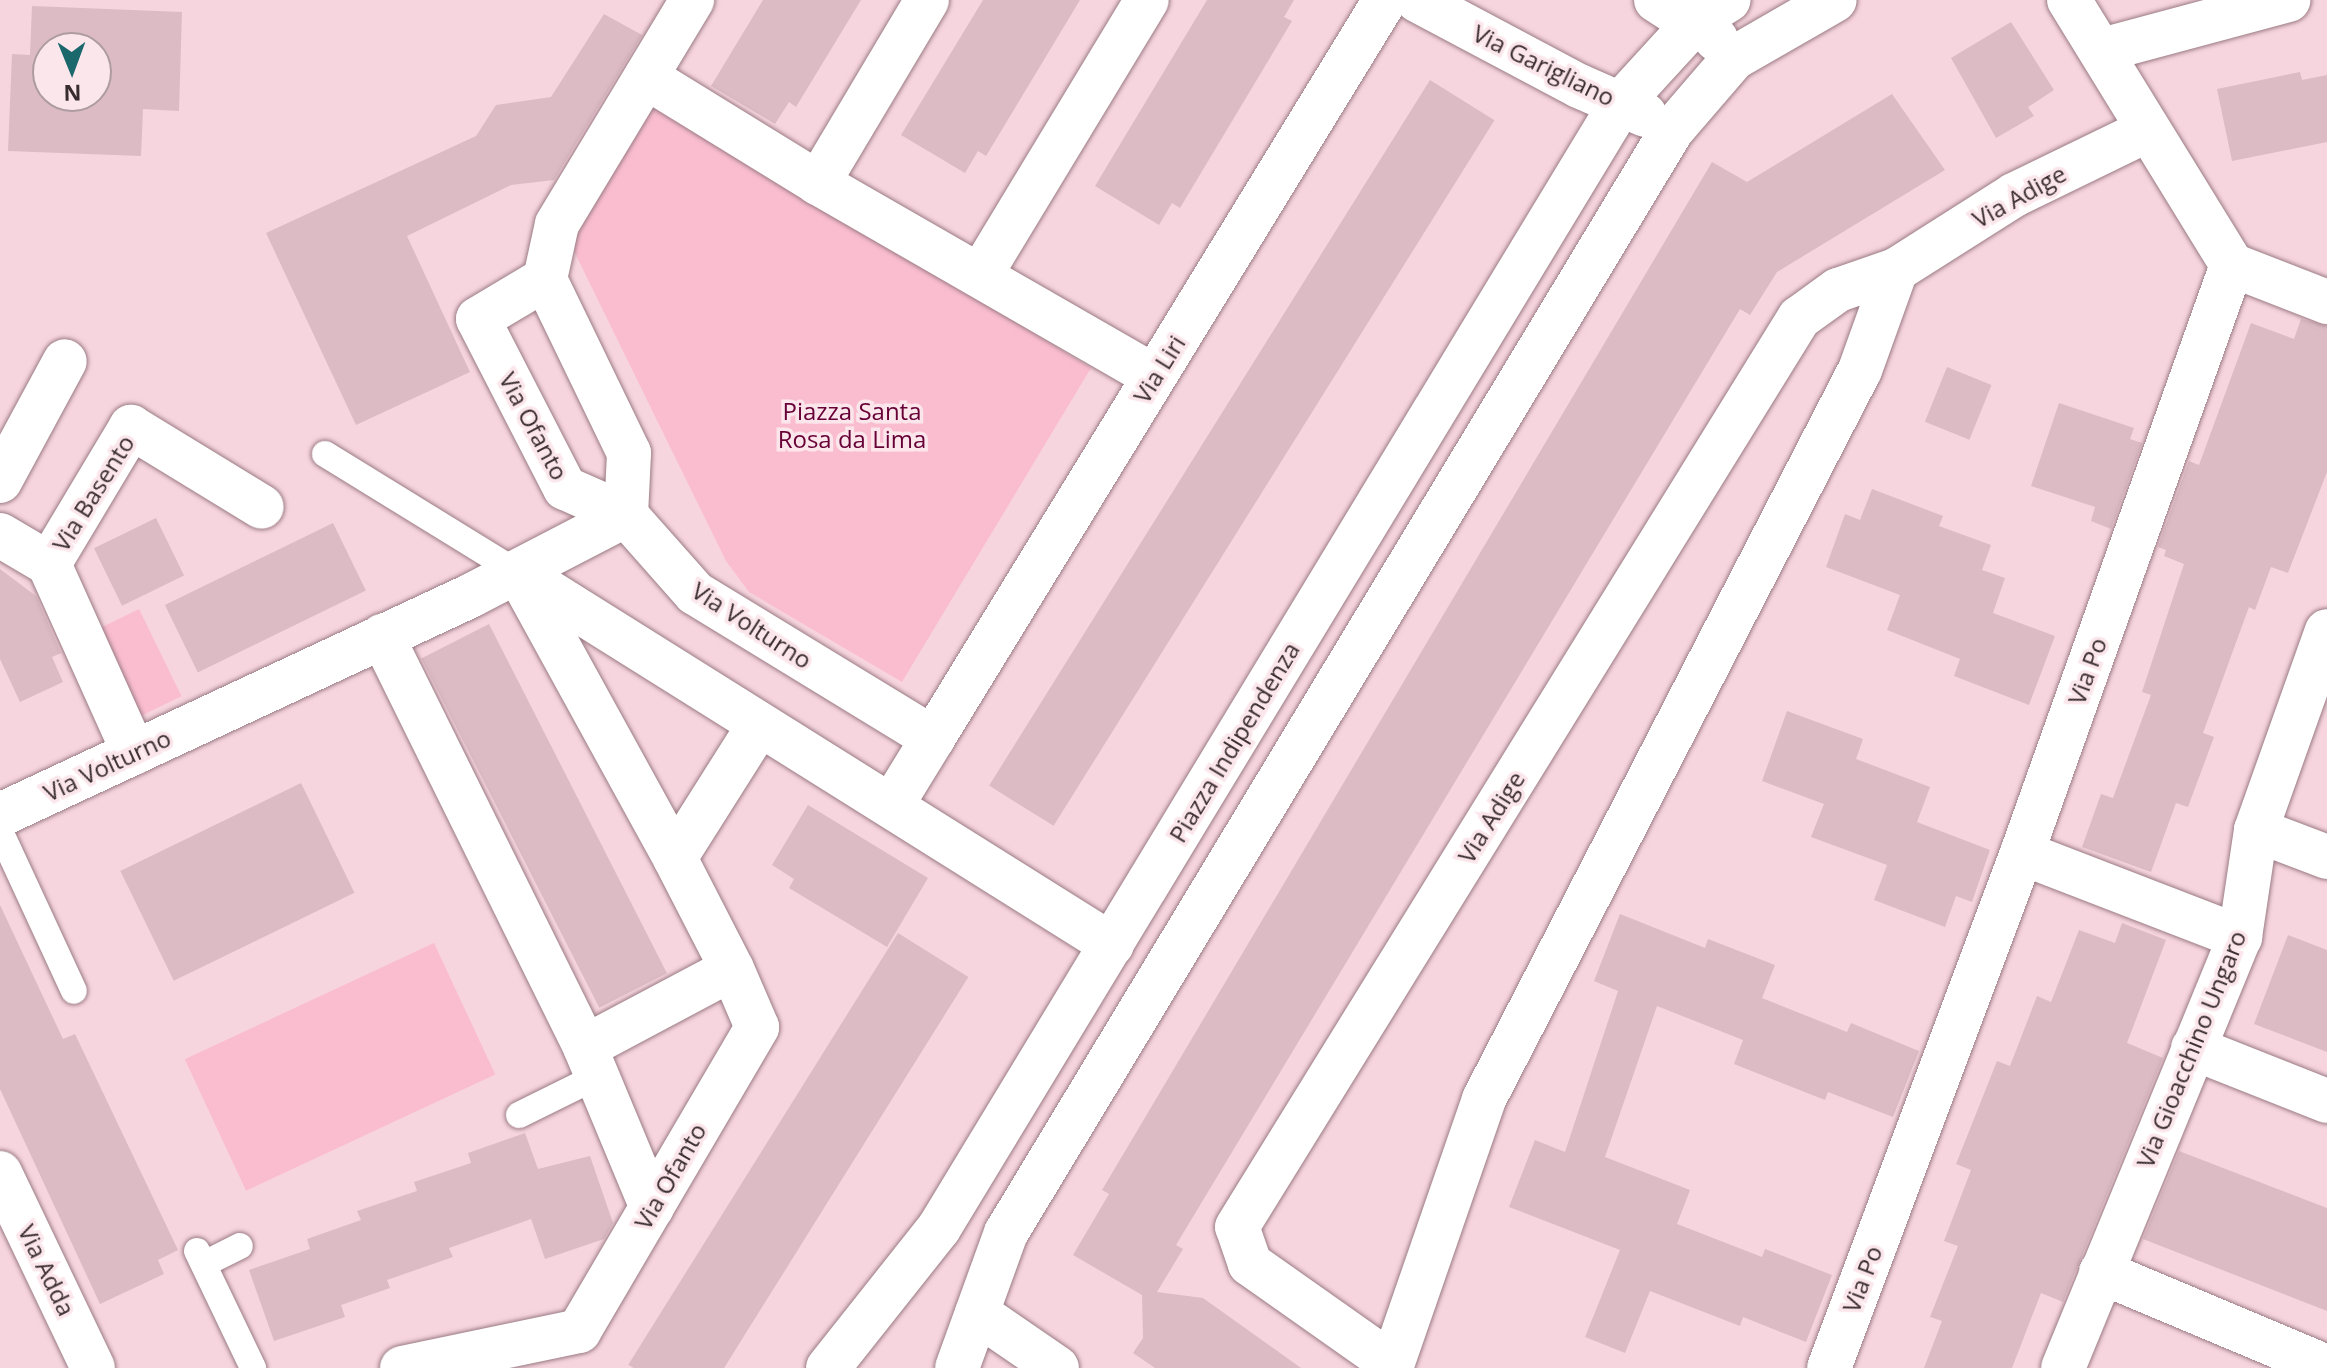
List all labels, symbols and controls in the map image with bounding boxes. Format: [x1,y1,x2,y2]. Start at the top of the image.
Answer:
street label: Via Garigliano [1468,18,1620,112]
north arrow [32,32,112,112]
text: N [63,79,82,109]
street label: Via Adige [1967,159,2071,233]
street label: Via Liri [1127,330,1191,408]
street label: Via Ofanto [494,367,574,485]
park label: Piazza Santa Rosa da Lima [778,397,926,453]
street label: Via Basento [46,430,140,556]
street label: Via Volturno [687,576,817,674]
street label: Via Po [2062,634,2112,708]
street label: Piazza Indipendenza [1163,637,1305,847]
street label: Via Volturno [39,723,175,807]
street label: Via Adige [1452,766,1530,868]
street label: Via Gioacchino Ungaro [2130,926,2252,1172]
street label: Via Ofanto [628,1118,712,1234]
street label: Via Adda [13,1220,81,1320]
street label: Via Po [1836,1242,1888,1316]

